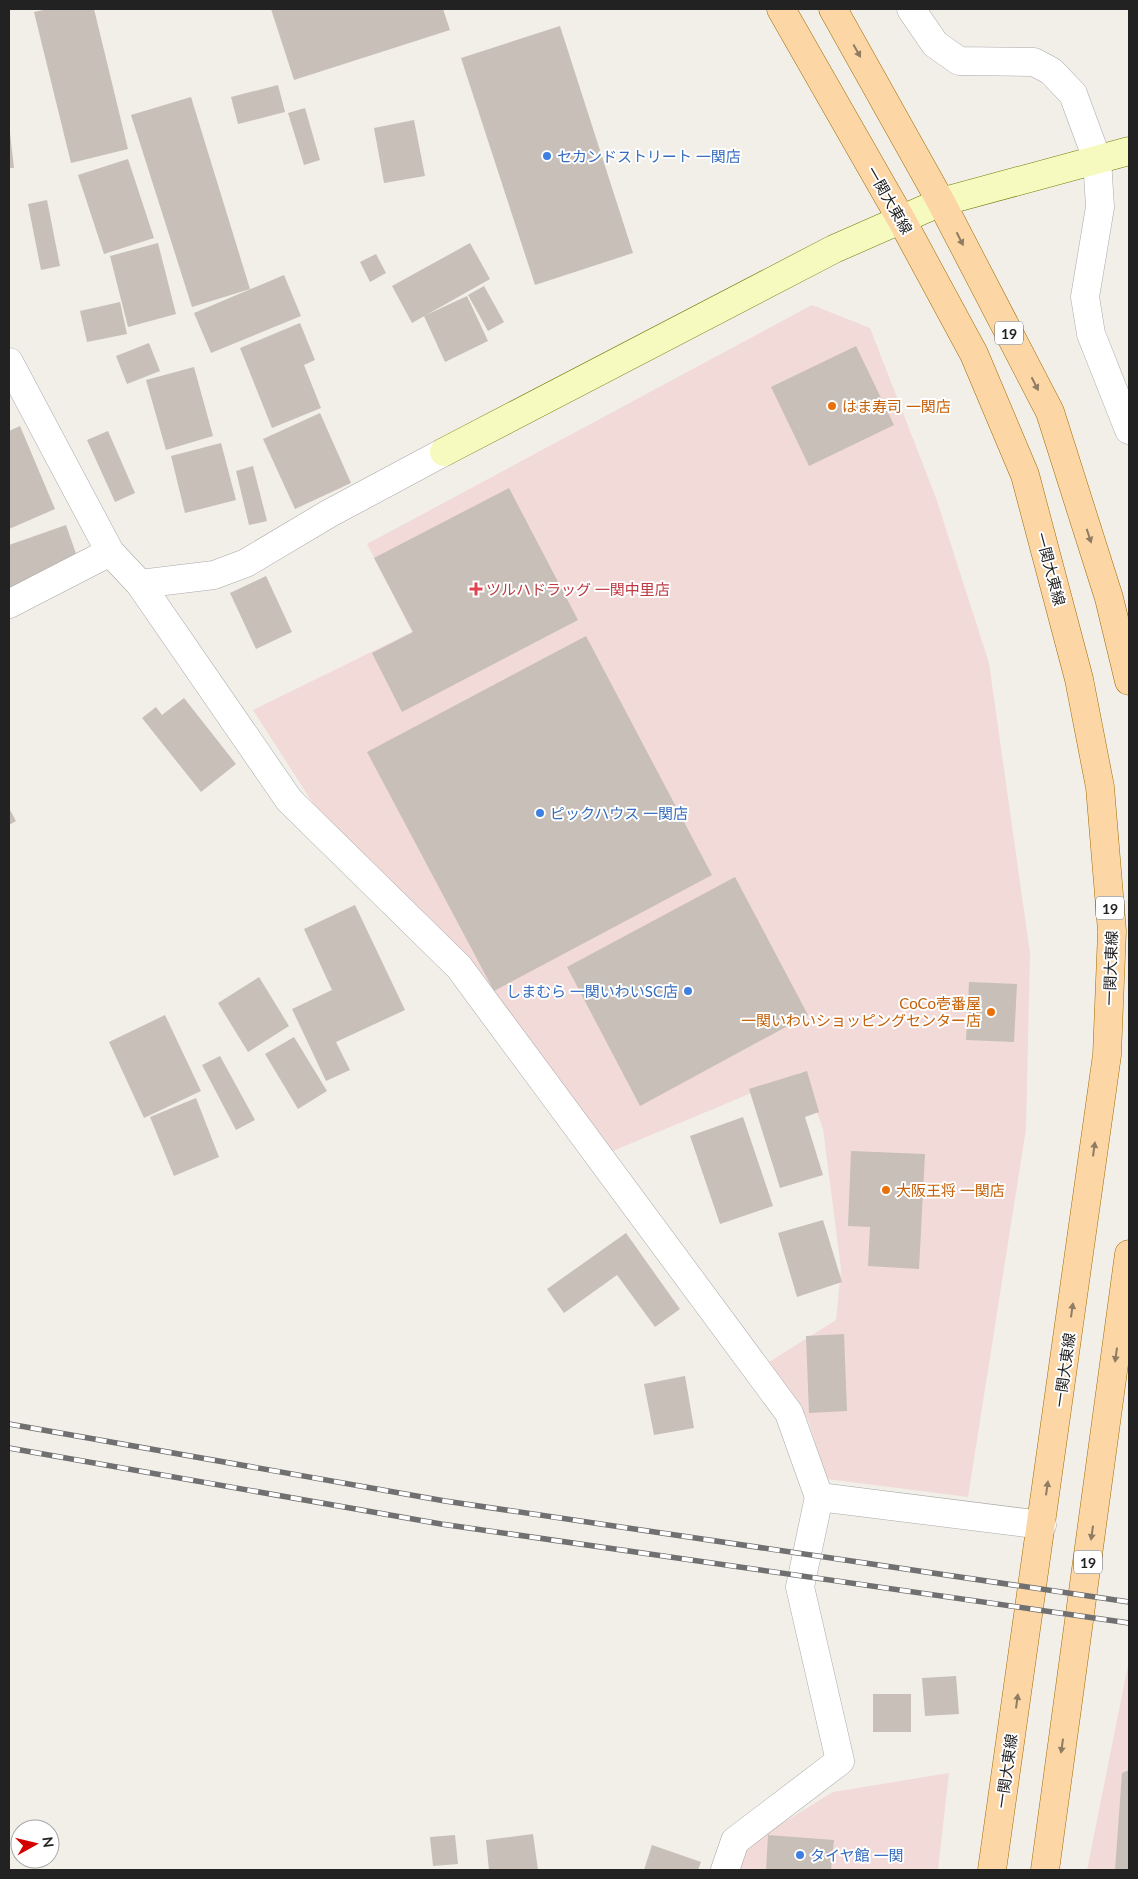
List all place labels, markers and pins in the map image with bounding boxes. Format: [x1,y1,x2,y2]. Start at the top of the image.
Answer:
place label: セカンドストリート 一関店 [557,147,741,165]
marker: セカンドストリート 一関店 [541,150,553,162]
place label: はま寿司 一関店 [842,397,951,415]
marker: はま寿司 一関店 [826,400,838,412]
place label: ツルハドラッグ 一関中里店 [486,580,670,598]
marker: ツルハドラッグ 一関中里店 [470,583,482,595]
place label: ピックハウス 一関店 [550,804,688,822]
marker: ピックハウス 一関店 [534,807,546,819]
place label: しまむら 一関いわいSC店 [506,982,678,1000]
marker: しまむら 一関いわいSC店 [682,985,694,997]
place label: CoCo壱番屋 一関いわいショッピングセンター店 [741,994,981,1029]
marker: CoCo壱番屋 一関いわいショッピングセンター店 [985,1006,997,1018]
place label: 大阪王将 一関店 [896,1181,1005,1199]
marker: 大阪王将 一関店 [880,1184,892,1196]
place label: タイヤ館 一関 [810,1846,903,1864]
marker: タイヤ館 一関 [794,1849,806,1861]

